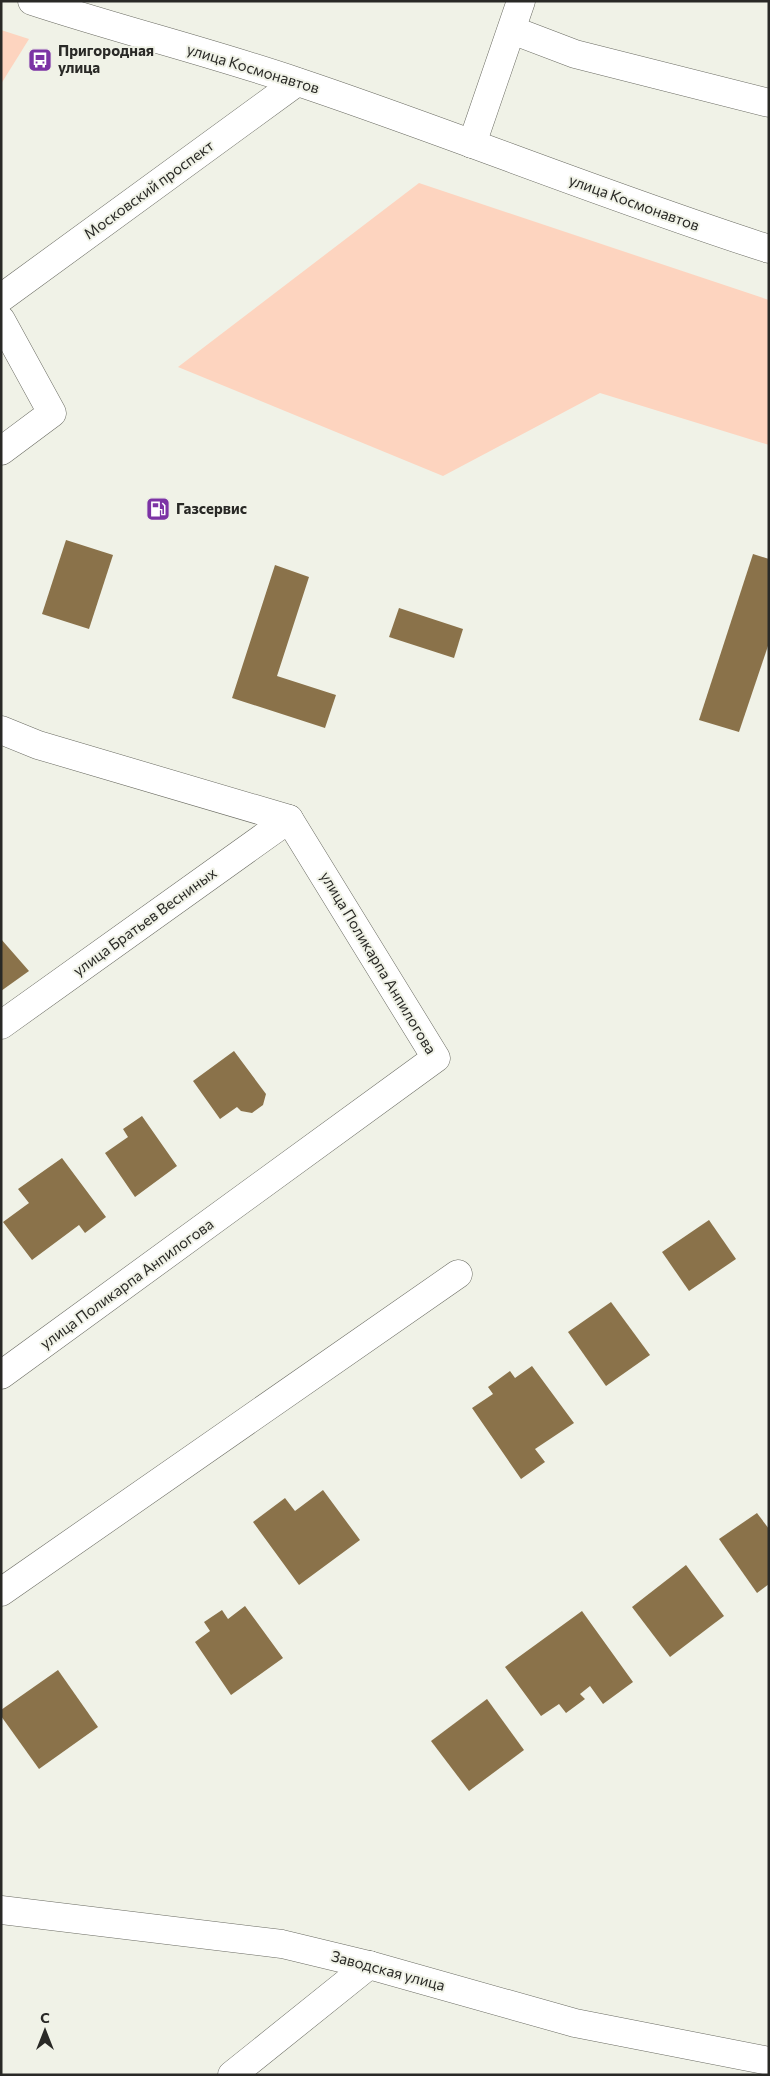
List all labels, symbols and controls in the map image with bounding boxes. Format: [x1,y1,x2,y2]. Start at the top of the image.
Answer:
street label: улица Космонавтов [185,39,322,97]
place label: Пригородная улица [58,41,154,76]
bus stop icon: Пригородная улица [27,47,53,73]
street label: Московский проспект [80,136,217,242]
street label: улица Космонавтов [567,170,702,234]
fuel station icon: Газсервис [145,496,171,522]
place label: Газсервис [176,499,247,517]
street label: улица Братьев Весниных [69,863,220,979]
street label: улица Поликарпа Анпилогова [317,868,441,1057]
street label: улица Поликарпа Анпилогова [36,1214,217,1352]
street label: Заводская улица [329,1946,447,1994]
north arrow [20,2006,70,2056]
text: С [40,2009,50,2026]

